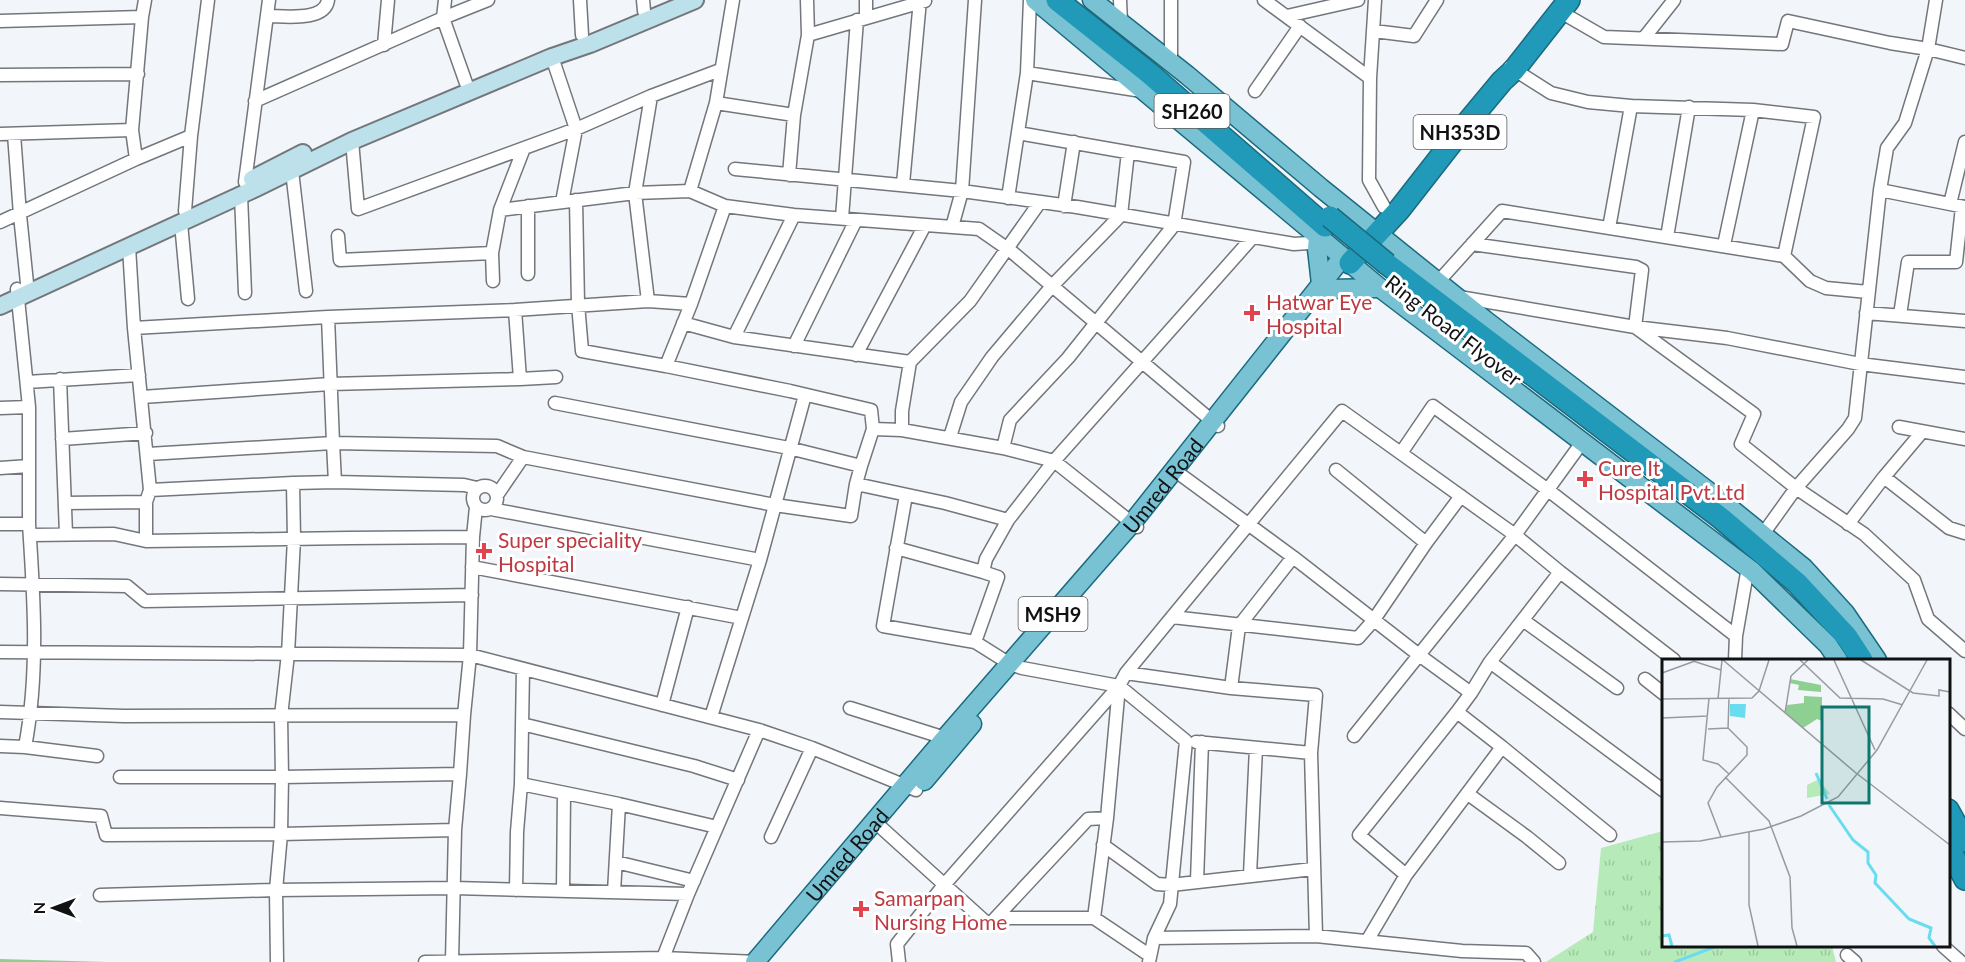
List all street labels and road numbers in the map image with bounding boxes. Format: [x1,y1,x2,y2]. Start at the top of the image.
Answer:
road number: SH260 [1154,94,1230,128]
road number: NH353D [1414,115,1506,149]
street label: Ring Road Flyover [1381,269,1527,391]
street label: Umred Road [1117,432,1207,538]
road number: MSH9 [1018,597,1088,631]
street label: Umred Road [800,803,893,906]

